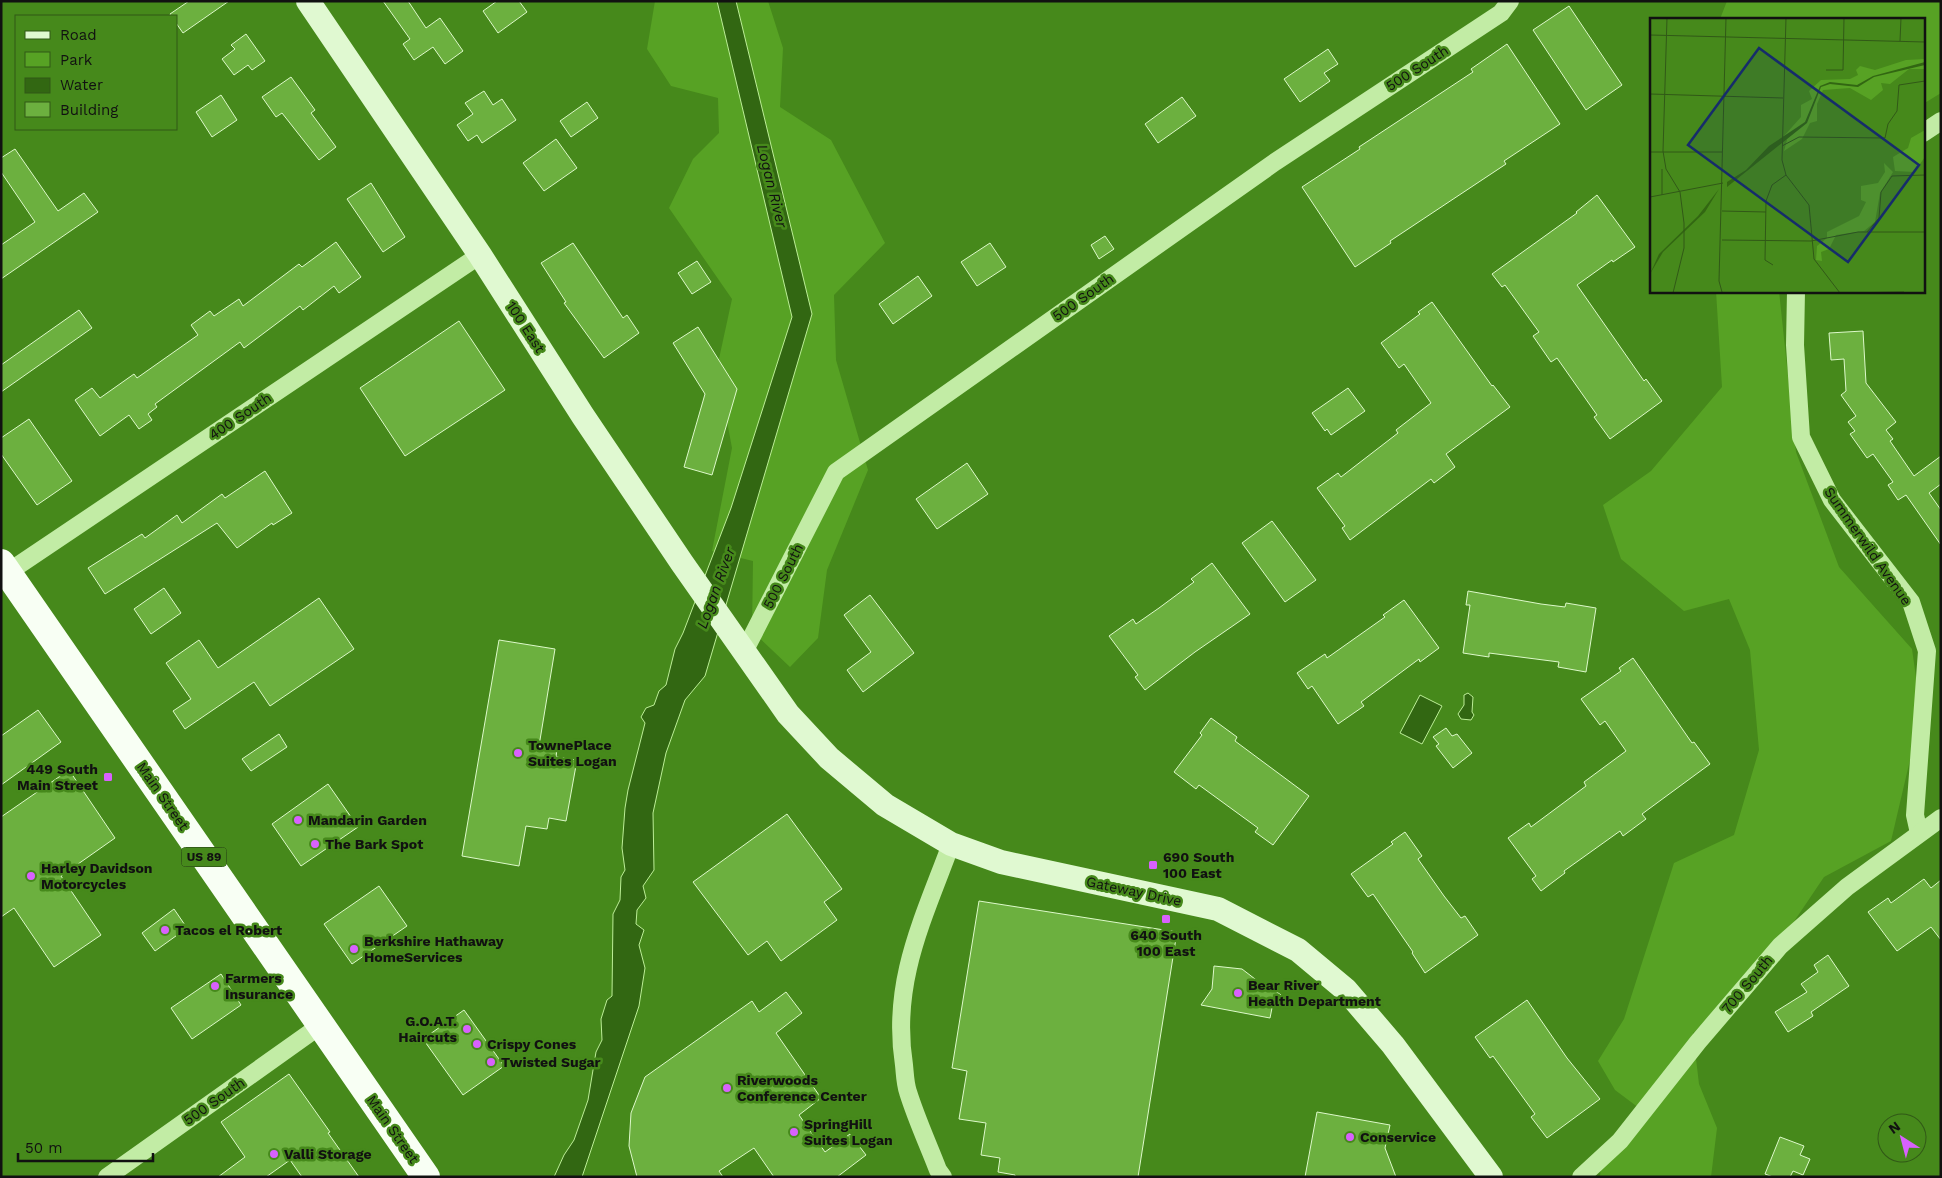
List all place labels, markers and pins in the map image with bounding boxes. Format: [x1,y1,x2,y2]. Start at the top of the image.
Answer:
place label: TownePlace Suites Logan [528,737,617,769]
marker: TownePlace Suites Logan [512,747,524,759]
place label: 449 South Main Street [17,761,98,793]
marker: 449 South Main Street [102,771,114,783]
place label: Mandarin Garden [308,812,427,828]
marker: Mandarin Garden [292,814,304,826]
place label: The Bark Spot [325,836,423,852]
marker: The Bark Spot [309,838,321,850]
place label: 690 South 100 East [1163,849,1234,881]
marker: 690 South 100 East [1147,859,1159,871]
place label: Harley Davidson Motorcycles [41,860,152,892]
marker: Harley Davidson Motorcycles [25,870,37,882]
marker: 640 South 100 East [1160,913,1172,925]
place label: Tacos el Robert [175,922,282,938]
marker: Tacos el Robert [159,924,171,936]
place label: 640 South 100 East [1130,927,1202,959]
place label: Berkshire Hathaway HomeServices [364,933,504,965]
marker: Berkshire Hathaway HomeServices [348,943,360,955]
place label: Farmers Insurance [225,970,293,1002]
place label: Bear River Health Department [1248,977,1381,1009]
marker: Farmers Insurance [209,980,221,992]
marker: Bear River Health Department [1232,987,1244,999]
place label: G.O.A.T. Haircuts [398,1013,458,1045]
marker: G.O.A.T. Haircuts [461,1023,473,1035]
place label: Crispy Cones [487,1036,577,1052]
marker: Crispy Cones [471,1038,483,1050]
place label: Twisted Sugar [501,1054,601,1070]
marker: Twisted Sugar [485,1056,497,1068]
place label: Riverwoods Conference Center [737,1072,867,1104]
marker: Riverwoods Conference Center [721,1082,733,1094]
place label: SpringHill Suites Logan [804,1116,893,1148]
marker: SpringHill Suites Logan [788,1126,800,1138]
place label: Conservice [1360,1129,1436,1145]
marker: Conservice [1344,1131,1356,1143]
place label: Valli Storage [284,1146,372,1162]
marker: Valli Storage [268,1148,280,1160]

